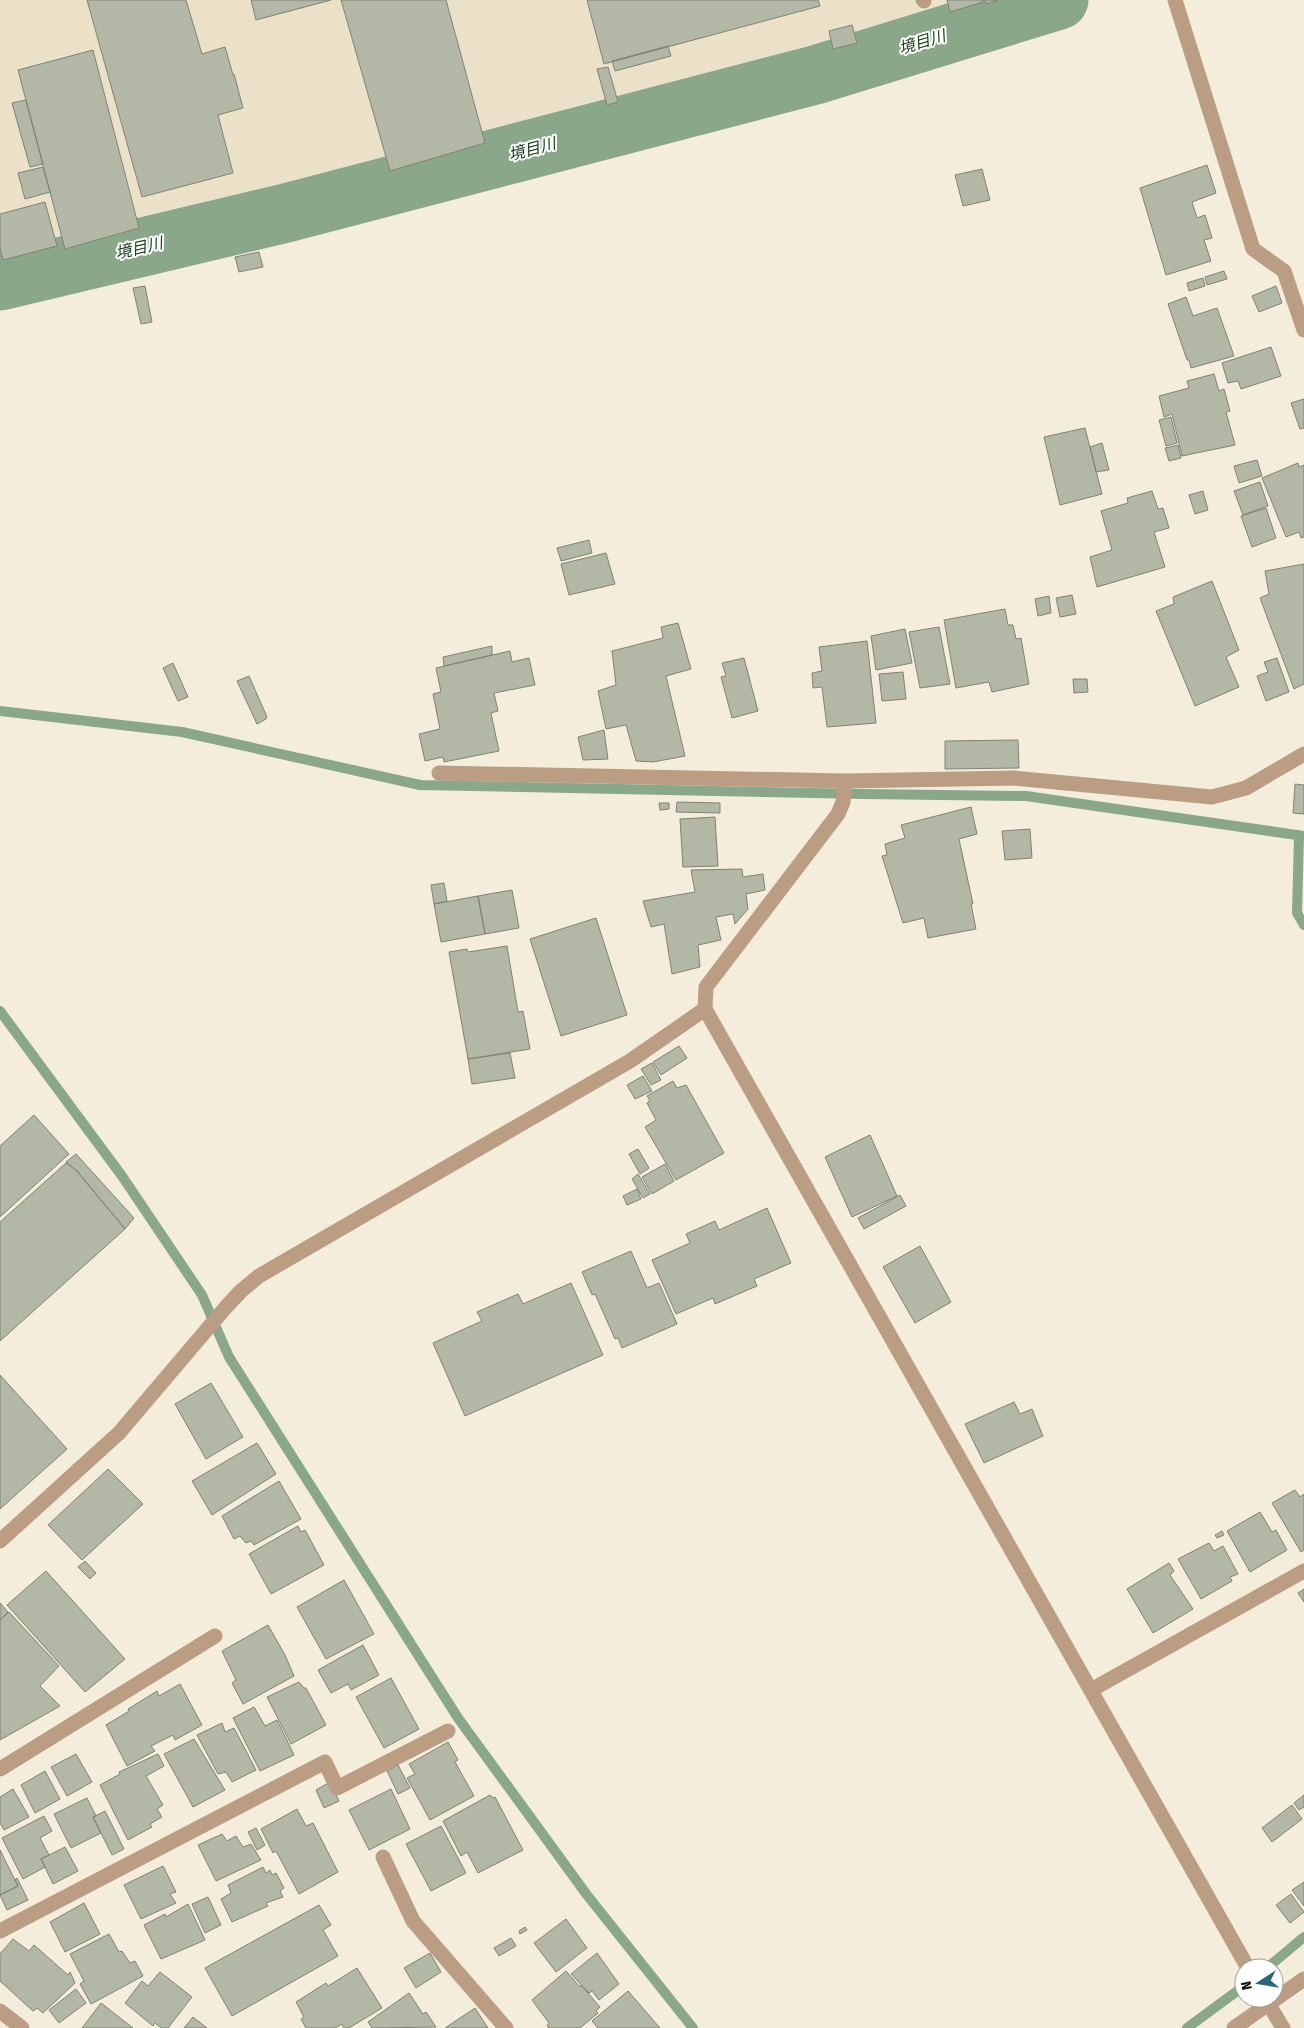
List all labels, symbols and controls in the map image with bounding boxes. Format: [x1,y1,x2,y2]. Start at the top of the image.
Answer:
water label: 境目川 [896,25,950,58]
water label: 境目川 [506,133,560,164]
water label: 境目川 [113,233,166,263]
north arrow [1234,1958,1284,2008]
text: N [1238,1980,1256,1991]

